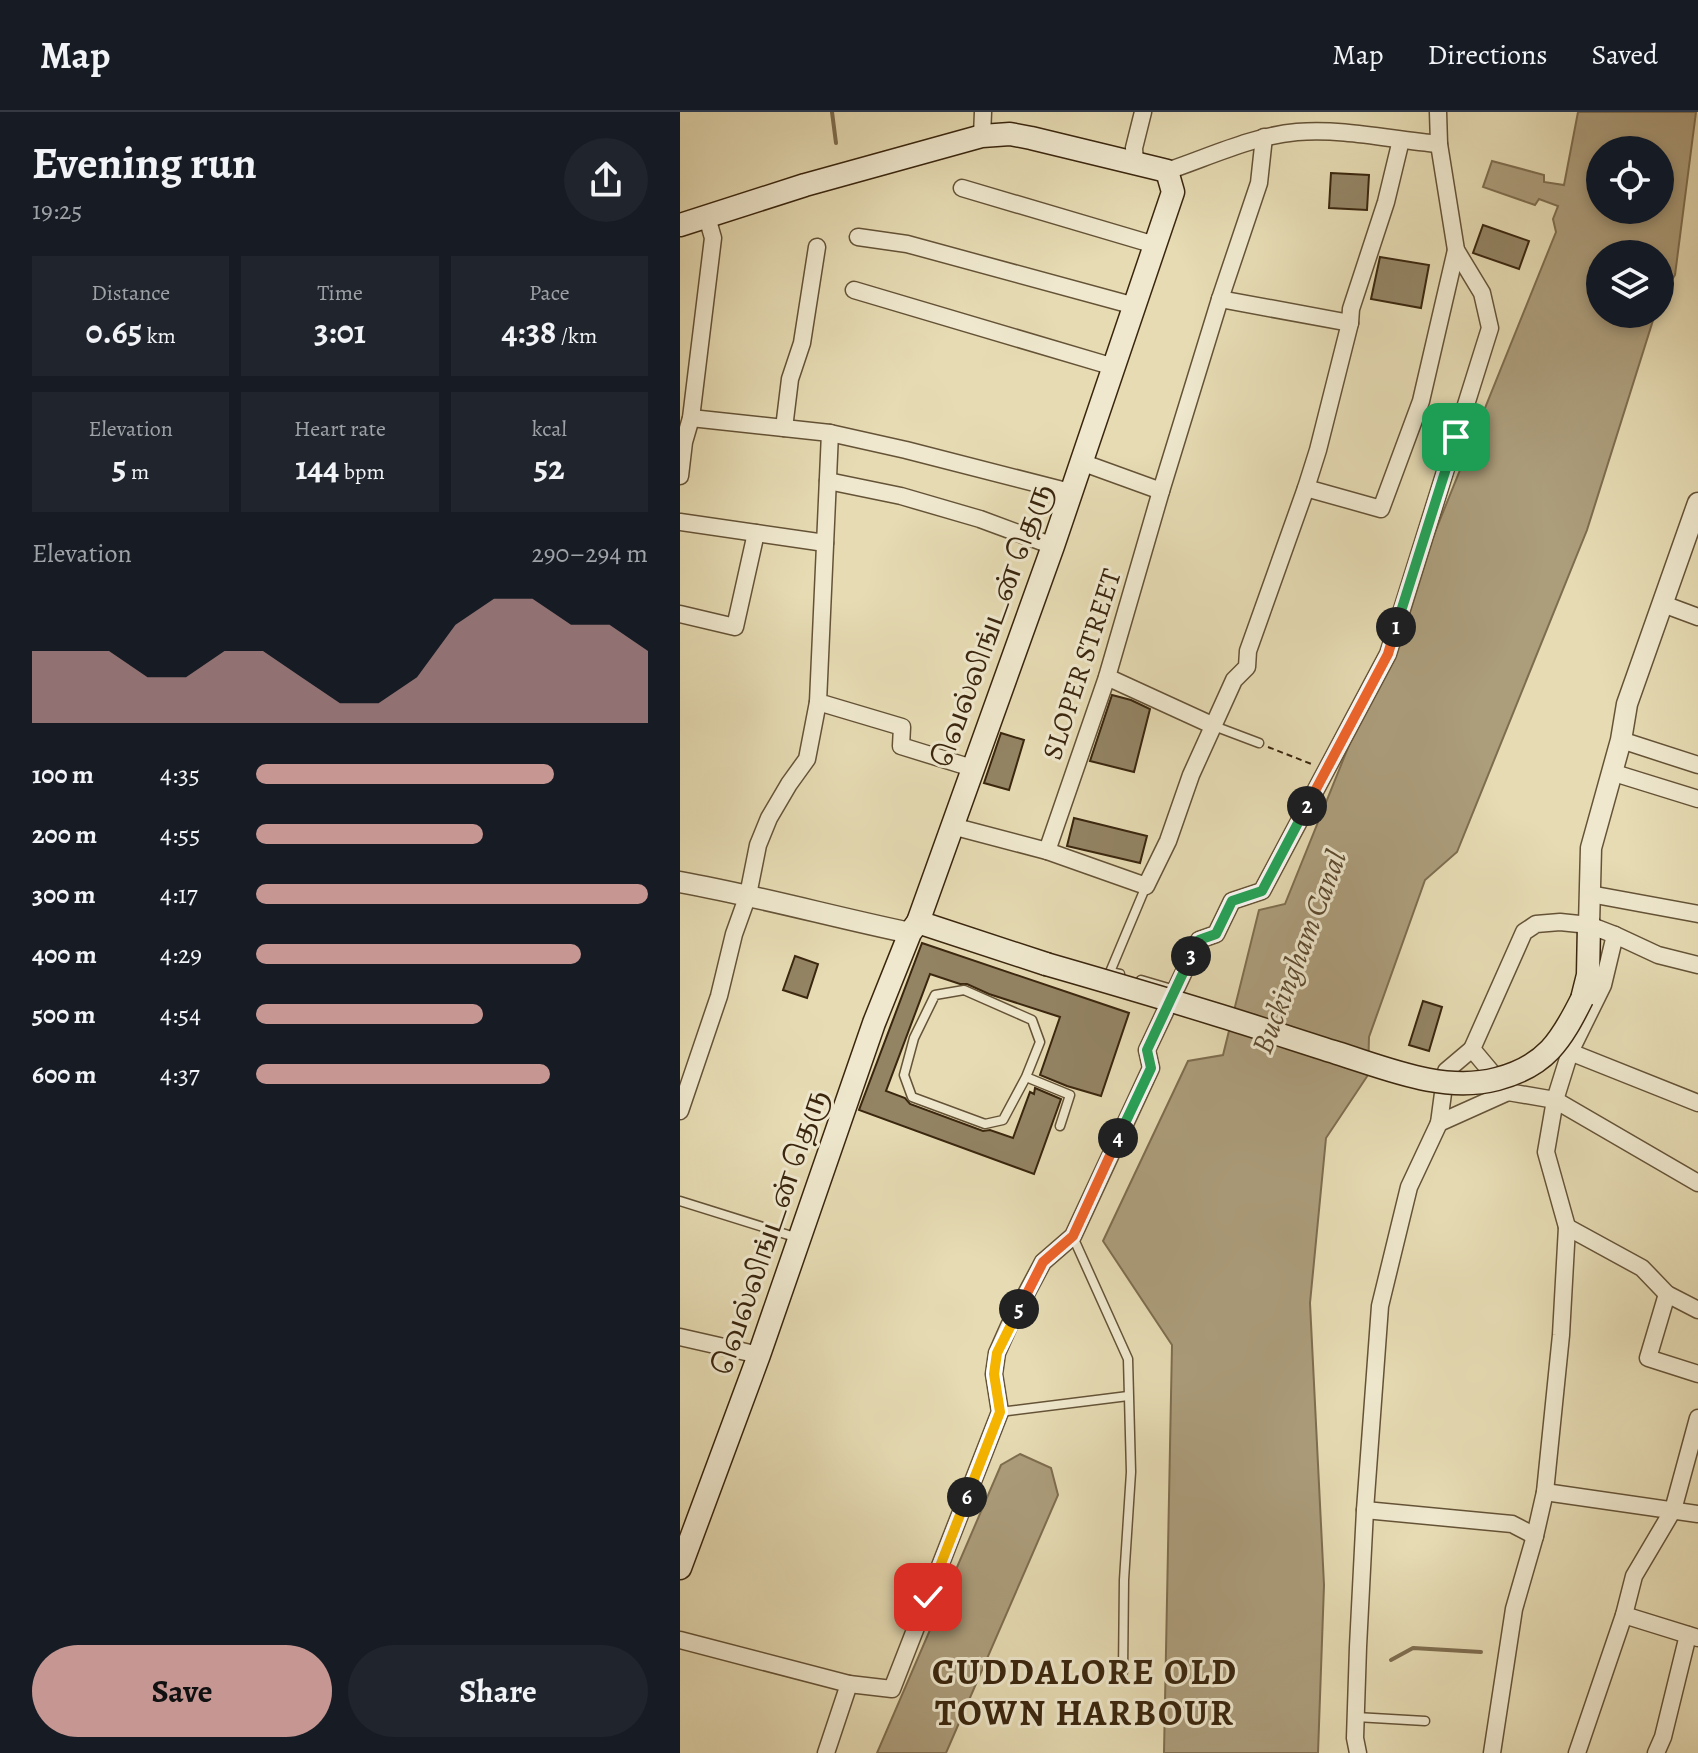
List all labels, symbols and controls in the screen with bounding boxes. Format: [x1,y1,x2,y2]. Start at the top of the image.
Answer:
text: Map [40,29,110,81]
text: Map [1332,36,1383,74]
text: Directions [1427,36,1548,74]
text: Saved [1592,36,1658,74]
text: Evening run [32,133,257,193]
map controls [1586,136,1674,328]
button: locate [1586,136,1674,224]
button: share [564,138,648,222]
text: 19:25 [32,193,82,228]
button: layers [1586,240,1674,328]
text: Distance [91,278,170,308]
text: Time [317,278,363,308]
text: Pace [529,278,570,308]
text: 0.65 [85,308,142,355]
text: 3:01 [314,308,366,355]
text: 4:38 [501,308,556,355]
text: km [142,321,176,351]
text: /km [556,321,597,351]
pin [1422,403,1490,471]
text: Elevation [88,414,173,444]
text: Heart rate [294,414,386,444]
text: kcal [532,414,567,444]
icon: arrive [1434,415,1478,459]
text: 5 [112,444,127,491]
text: 144 [295,444,339,491]
text: 52 [534,444,565,491]
text: m [127,457,149,487]
text: bpm [339,457,385,487]
street label: வெல்லிங்டன் தெரு [923,478,1061,773]
text: Elevation [32,536,132,571]
text: 290–294 m [531,536,648,571]
street label: SLOPER STREET [1033,564,1131,765]
pin: 1 [1376,607,1416,647]
text: 1 [1392,612,1400,642]
text: 100 m [32,757,94,792]
text: 4:35 [160,757,200,792]
pin: 2 [1287,786,1327,826]
text: 2 [1302,791,1312,821]
text: 200 m [32,817,97,852]
text: 4:55 [160,817,200,852]
water label: Buckingham Canal [1242,844,1356,1059]
text: 300 m [32,877,96,912]
text: 4:17 [160,877,198,912]
pin: 3 [1171,936,1211,976]
text: 400 m [32,937,97,972]
text: 4:29 [160,937,202,972]
text: 3 [1186,941,1196,971]
text: 500 m [32,997,96,1032]
text: 4:54 [160,997,201,1032]
text: 600 m [32,1057,97,1092]
text: 4:37 [160,1057,200,1092]
street label: வெல்லிங்டன் தெரு [703,1084,837,1380]
pin: 4 [1098,1118,1138,1158]
text: 4 [1113,1123,1123,1153]
pin: 5 [999,1289,1039,1329]
text: 5 [1014,1294,1024,1324]
pin: 6 [947,1477,987,1517]
text: 6 [962,1482,972,1512]
pin [894,1563,962,1631]
icon: check [906,1575,950,1619]
button: Save [32,1645,332,1737]
button: Share [348,1645,648,1737]
district label: CUDDALORE OLD TOWN HARBOUR [932,1647,1238,1737]

